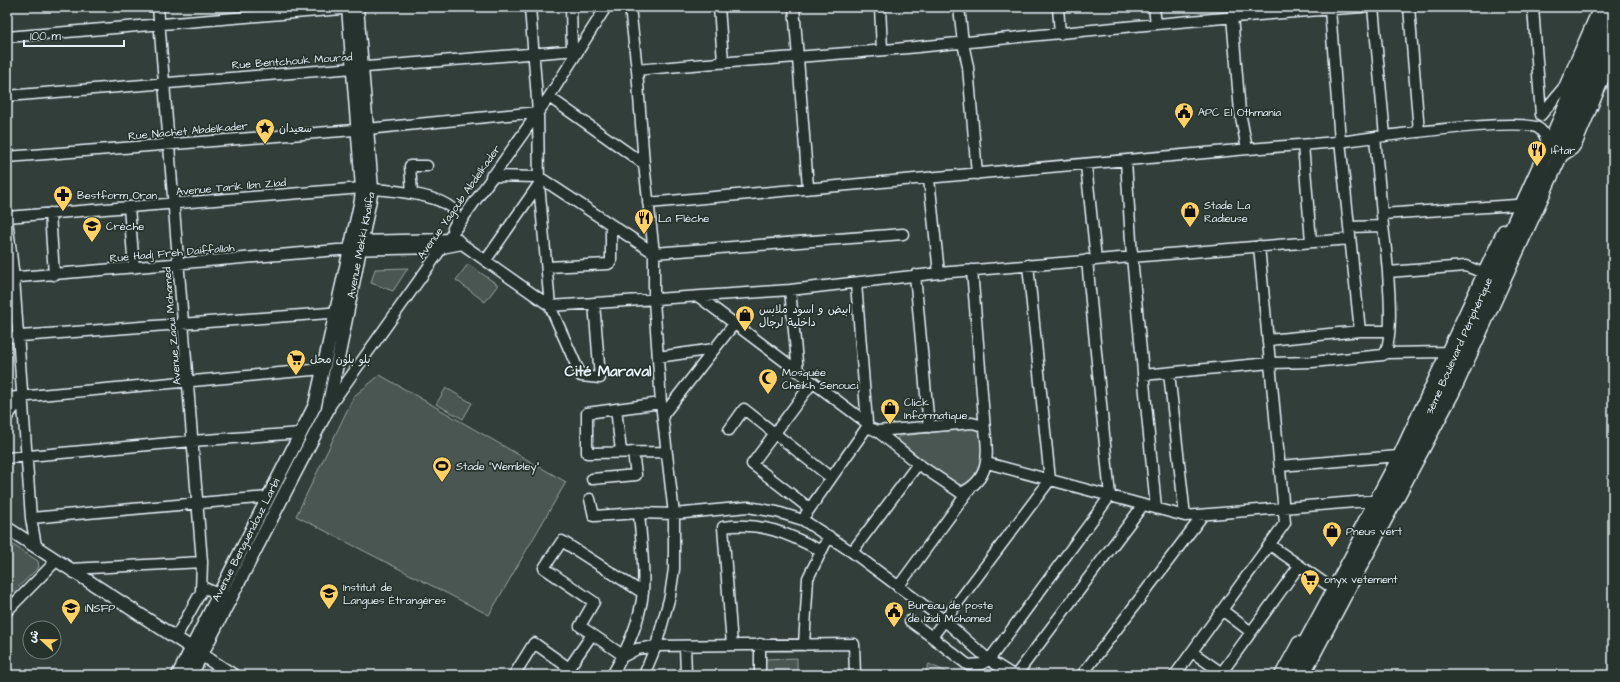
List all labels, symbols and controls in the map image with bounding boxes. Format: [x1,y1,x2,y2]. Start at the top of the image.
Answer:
scale bar [24,22,124,48]
text: 100 m [30,28,61,45]
street label: Rue Bentchouk Mourad [231,49,353,73]
public building icon: APC El Othmania [1173,101,1195,129]
place label: APC El Othmania [1198,105,1281,120]
place icon: سعيدان [254,117,276,145]
street label: Rue Nachet Abdelkader [128,118,248,144]
place label: سعيدان [279,121,312,136]
restaurant icon: Iftar [1526,139,1548,167]
street label: Avenue Yagoub Abdelkader [414,142,505,263]
place label: Iftar [1551,143,1575,158]
street label: Avenue Tarik Ibn Ziad [175,175,287,199]
pharmacy icon: Bestform Oran [52,184,74,212]
place label: Bestform Oran [77,188,158,203]
street label: Avenue Mekki Khalifa [343,190,379,299]
place label: Stade La Radieuse [1204,198,1251,226]
shop icon: Stade La Radieuse [1179,200,1201,228]
restaurant icon: La Flèche [633,207,655,235]
place label: La Flèche [658,211,709,226]
school or university icon: Crèche [81,215,103,243]
place label: Crèche [106,219,144,234]
street label: Rue Hadj Freh Daiffallah [109,240,236,266]
street label: Avenue Zaoui Mohamed [159,266,185,386]
street label: 3ème Boulevard Périphérique [1422,275,1496,417]
place label: ابيض و اسود ملابس داخلية لرجال [759,302,851,330]
shop icon: ابيض و اسود ملابس داخلية لرجال [734,304,756,332]
supermarket icon: بلو بلون محل [285,348,307,376]
place label: بلو بلون محل [310,352,370,367]
district label: Cité Maraval [565,361,652,382]
place label: Mosquée Cheikh Senouci [782,365,859,393]
mosque icon: Mosquée Cheikh Senouci [757,367,779,395]
place label: Click Informatique [904,395,967,423]
shop icon: Click Informatique [879,397,901,425]
sports icon: Stade "Wembley" [431,455,453,483]
place label: Stade "Wembley" [456,459,539,475]
street label: Avenue Benguendouz Larbi [208,475,285,605]
shop icon: Pneus vert [1321,520,1343,548]
place label: Pneus vert [1346,524,1403,539]
supermarket icon: onyx vetement [1299,568,1321,596]
place label: onyx vetement [1324,572,1398,588]
place label: Institut de Langues Étrangères [343,580,447,609]
school or university icon: Institut de Langues Étrangères [318,582,340,610]
school or university icon: INSFP [60,597,82,625]
place label: Bureau de poste de Izidi Mohamed [908,598,993,626]
public building icon: Bureau de poste de Izidi Mohamed [883,600,905,628]
place label: INSFP [85,601,115,616]
north arrow [22,620,62,660]
text: ش [24,628,42,645]

